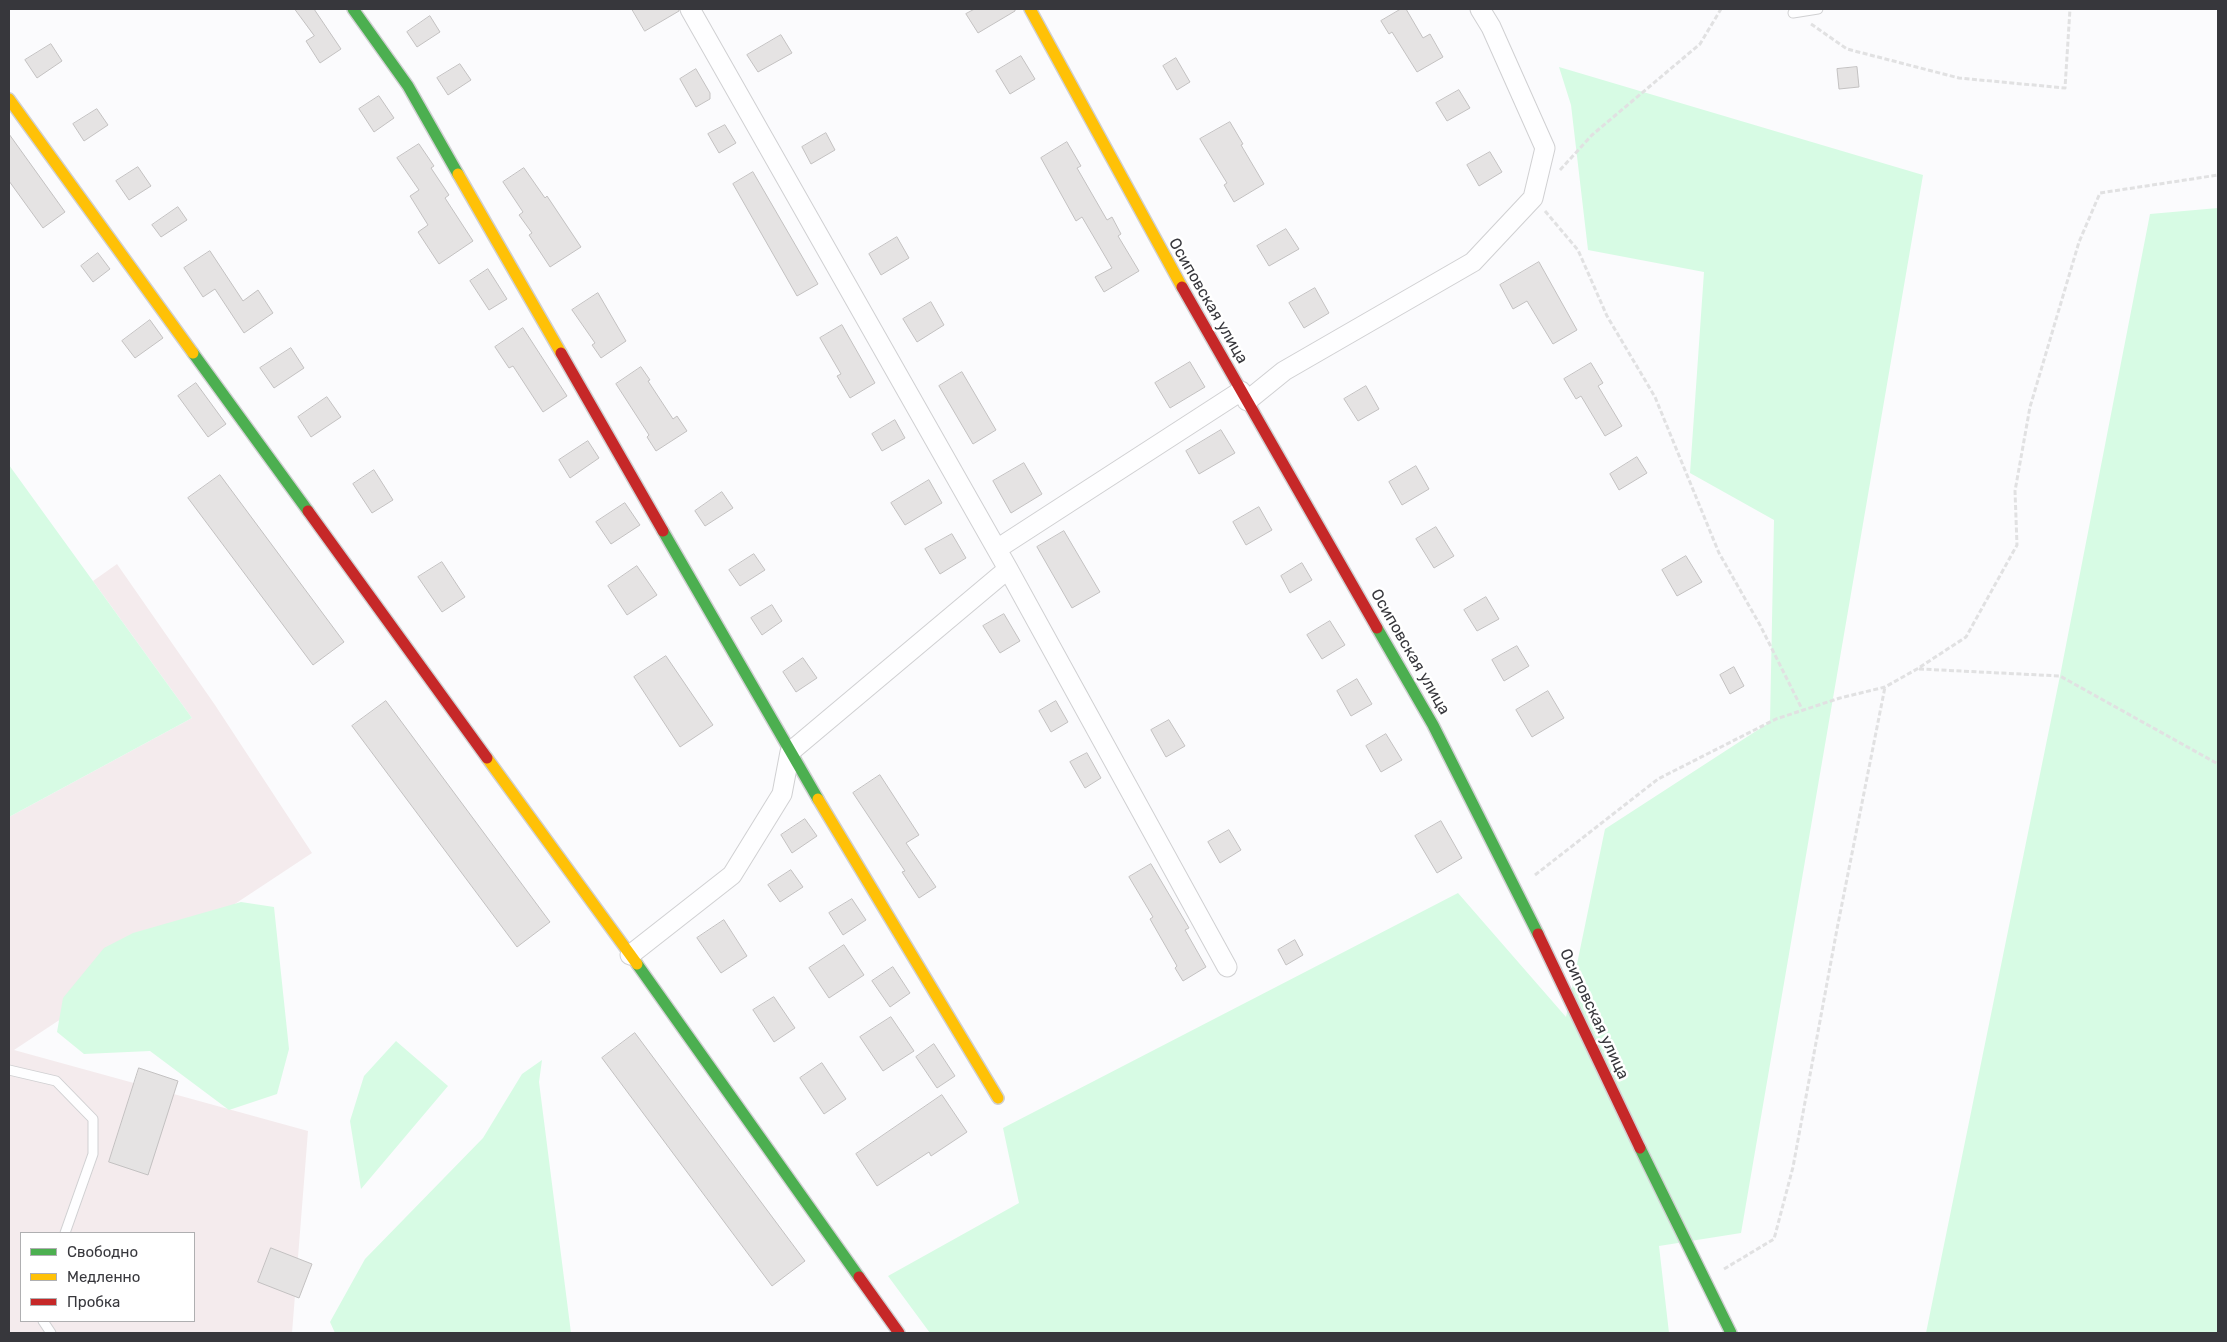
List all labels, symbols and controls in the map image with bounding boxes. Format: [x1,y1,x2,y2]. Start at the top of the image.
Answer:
street label: Осиповская улица [1164,235,1252,367]
street label: Осиповская улица [1366,586,1454,718]
street label: Осиповская улица [1555,946,1633,1082]
legend [20,1232,195,1322]
text: Свободно [67,1243,138,1261]
text: Медленно [67,1268,140,1286]
text: Пробка [67,1293,120,1311]

